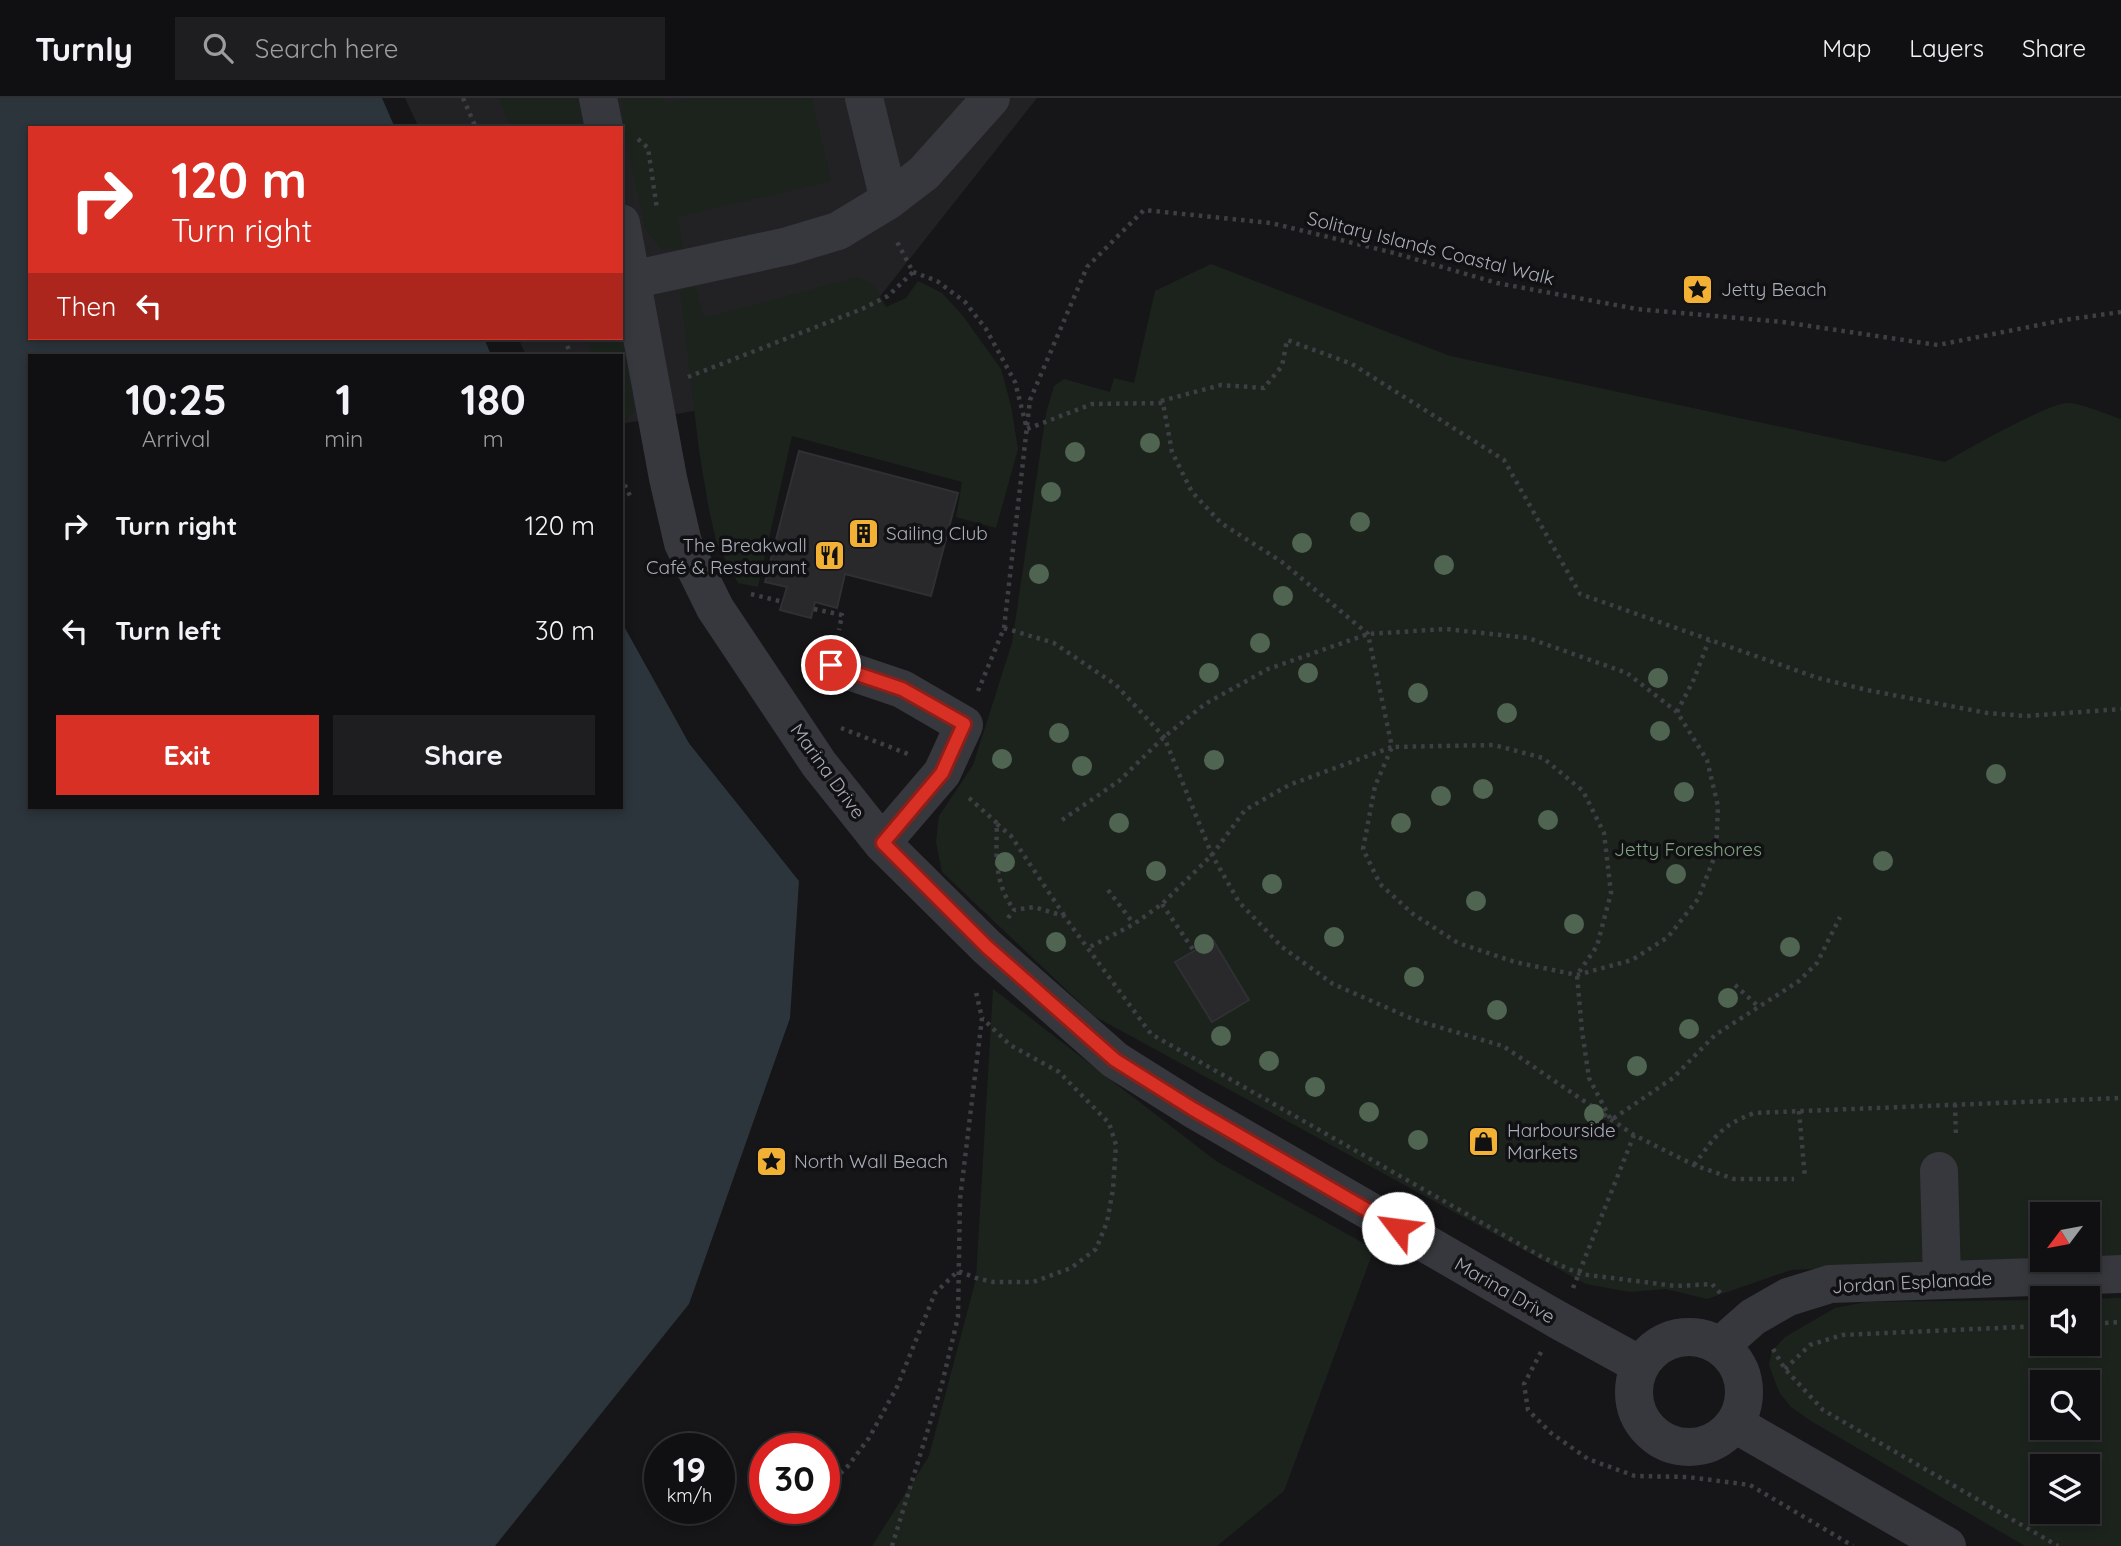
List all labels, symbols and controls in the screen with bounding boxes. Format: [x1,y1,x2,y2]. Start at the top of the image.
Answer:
search box [175,17,665,80]
text: Turnly [35,28,133,69]
icon: search [199,29,237,67]
text: Search here [255,32,398,65]
text: Map [1822,33,1871,63]
text: Layers [1909,33,1984,63]
text: Share [2022,33,2086,63]
text: 120 m [171,149,307,210]
icon: right [56,154,147,245]
street label: Solitary Islands Coastal Walk [1305,206,1557,290]
text: Turn right [171,210,312,250]
place icon: Jetty Beach [1681,272,1715,306]
place label: Jetty Beach [1721,277,1827,301]
icon: left [130,287,168,325]
text: Then [56,290,116,323]
text: 10:25 [125,373,227,426]
text: 1 [336,373,352,426]
text: 180 [461,373,526,426]
text: Arrival [142,424,211,453]
text: min [324,424,363,453]
text: m [483,424,504,453]
icon: right [56,507,94,545]
text: Turn right [115,509,237,542]
text: 120 m [525,509,595,542]
building icon: Sailing Club [846,516,880,550]
place label: Sailing Club [886,521,988,545]
place label: The Breakwall Café & Restaurant [646,533,807,579]
restaurant icon: The Breakwall Café & Restaurant [813,539,847,573]
icon: left [56,612,94,650]
text: Turn left [115,614,222,647]
text: 30 m [535,614,595,647]
pin [801,635,861,695]
icon: arrive [812,646,850,684]
button: Exit [56,715,319,795]
button: Share [333,715,595,795]
street label: Marina Drive [785,719,871,823]
park label: Jetty Foreshores [1614,837,1762,861]
place label: Harbourside Markets [1507,1118,1616,1164]
shop icon: Harbourside Markets [1467,1124,1501,1158]
place icon: North Wall Beach [754,1144,788,1178]
place label: North Wall Beach [794,1149,948,1173]
position arrow [1361,1191,1435,1265]
north arrow [2030,1202,2100,1272]
map controls [2030,1202,2100,1524]
street label: Marina Drive [1450,1252,1560,1328]
street label: Jordan Esplanade [1831,1266,1993,1298]
button: sound [2030,1286,2100,1356]
button: search [2030,1370,2100,1440]
speed limit sign: 30 [749,1433,840,1524]
text: 19 [673,1447,706,1491]
button: layers [2030,1454,2100,1524]
text: km/h [667,1484,712,1507]

